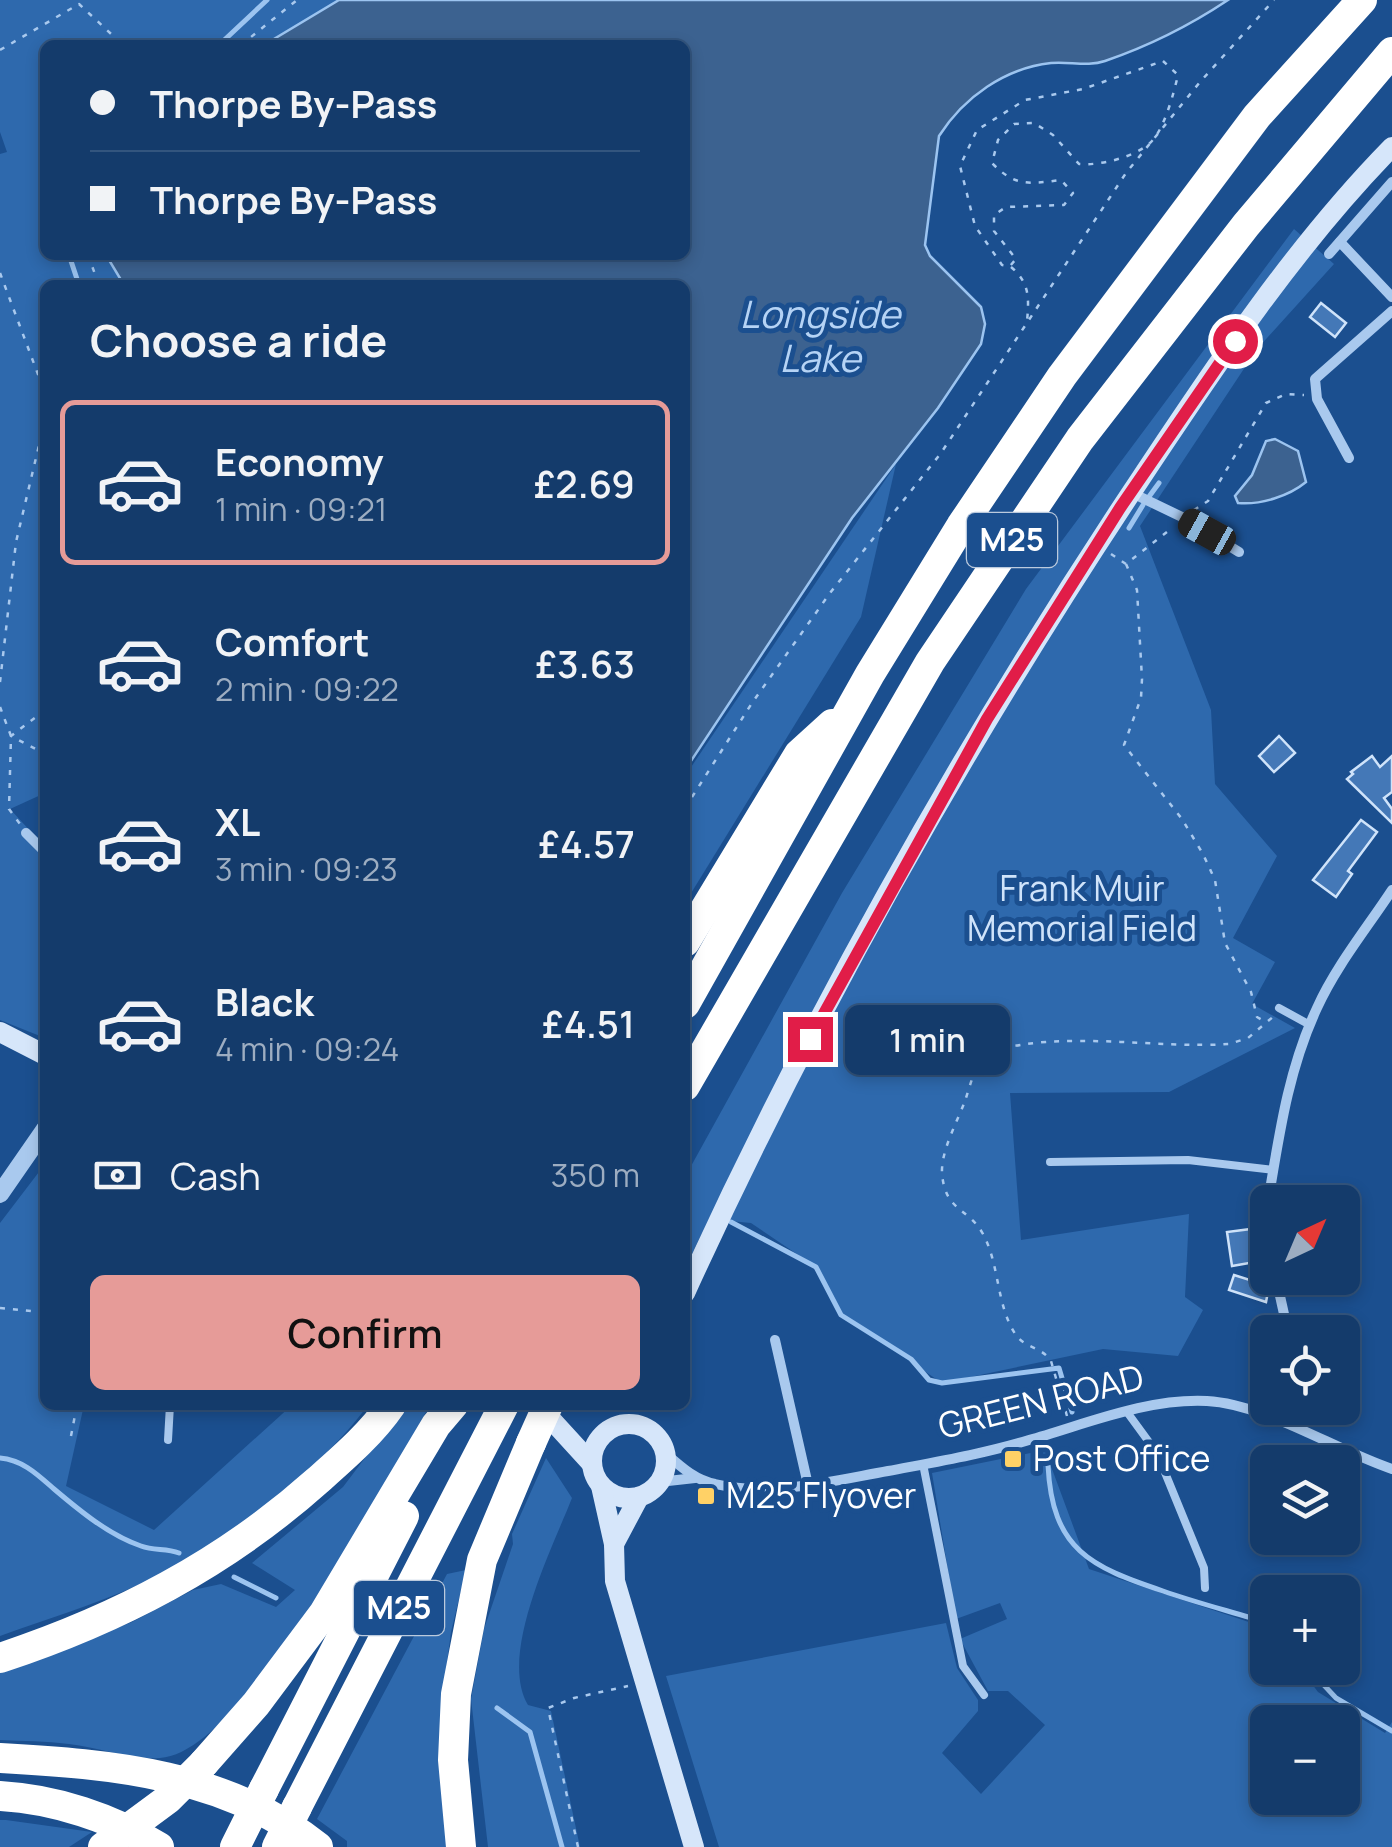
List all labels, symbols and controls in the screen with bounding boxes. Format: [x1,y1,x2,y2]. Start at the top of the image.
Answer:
text: Thorpe By-Pass [150,77,437,129]
text: Thorpe By-Pass [150,173,437,225]
water label: Longside Lake [740,287,903,383]
text: Choose a ride [90,309,387,371]
route start [1213,319,1258,364]
text: Economy [215,435,384,487]
icon: car [95,438,185,528]
text: £2.69 [534,457,635,509]
text: 1 min · 09:21 [215,487,387,531]
car [1173,504,1241,560]
road number: M25 [967,513,1057,567]
text: Comfort [215,615,369,667]
icon: car [95,618,185,708]
text: £3.63 [535,637,635,689]
text: 2 min · 09:22 [215,667,399,711]
text: XL [215,795,260,847]
icon: car [95,798,185,888]
text: £4.57 [538,817,635,869]
text: 3 min · 09:23 [215,847,398,891]
park label: Frank Muir Memorial Field [967,864,1197,952]
text: Black [215,975,314,1027]
icon: car [95,978,185,1068]
text: £4.51 [542,997,635,1049]
callout: 1 min [845,1004,1010,1074]
route end [788,1017,833,1062]
text: 1 min [889,1018,966,1062]
text: 4 min · 09:24 [215,1027,399,1071]
icon: cash [90,1148,145,1203]
text: Cash [170,1149,261,1201]
text: 350 m [551,1153,640,1197]
north arrow [1250,1185,1360,1295]
map controls [1250,1185,1360,1815]
button: Confirm [90,1275,640,1390]
button: locate [1250,1315,1360,1425]
street label: GREEN ROAD [933,1352,1148,1450]
place label: Post Office [1033,1434,1210,1482]
button: layers [1250,1445,1360,1555]
marker: Post Office [1002,1448,1024,1470]
place label: M25 Flyover [726,1471,916,1519]
marker: M25 Flyover [695,1485,717,1507]
button: + [1250,1575,1360,1685]
road number: M25 [354,1581,444,1635]
button: − [1250,1705,1360,1815]

